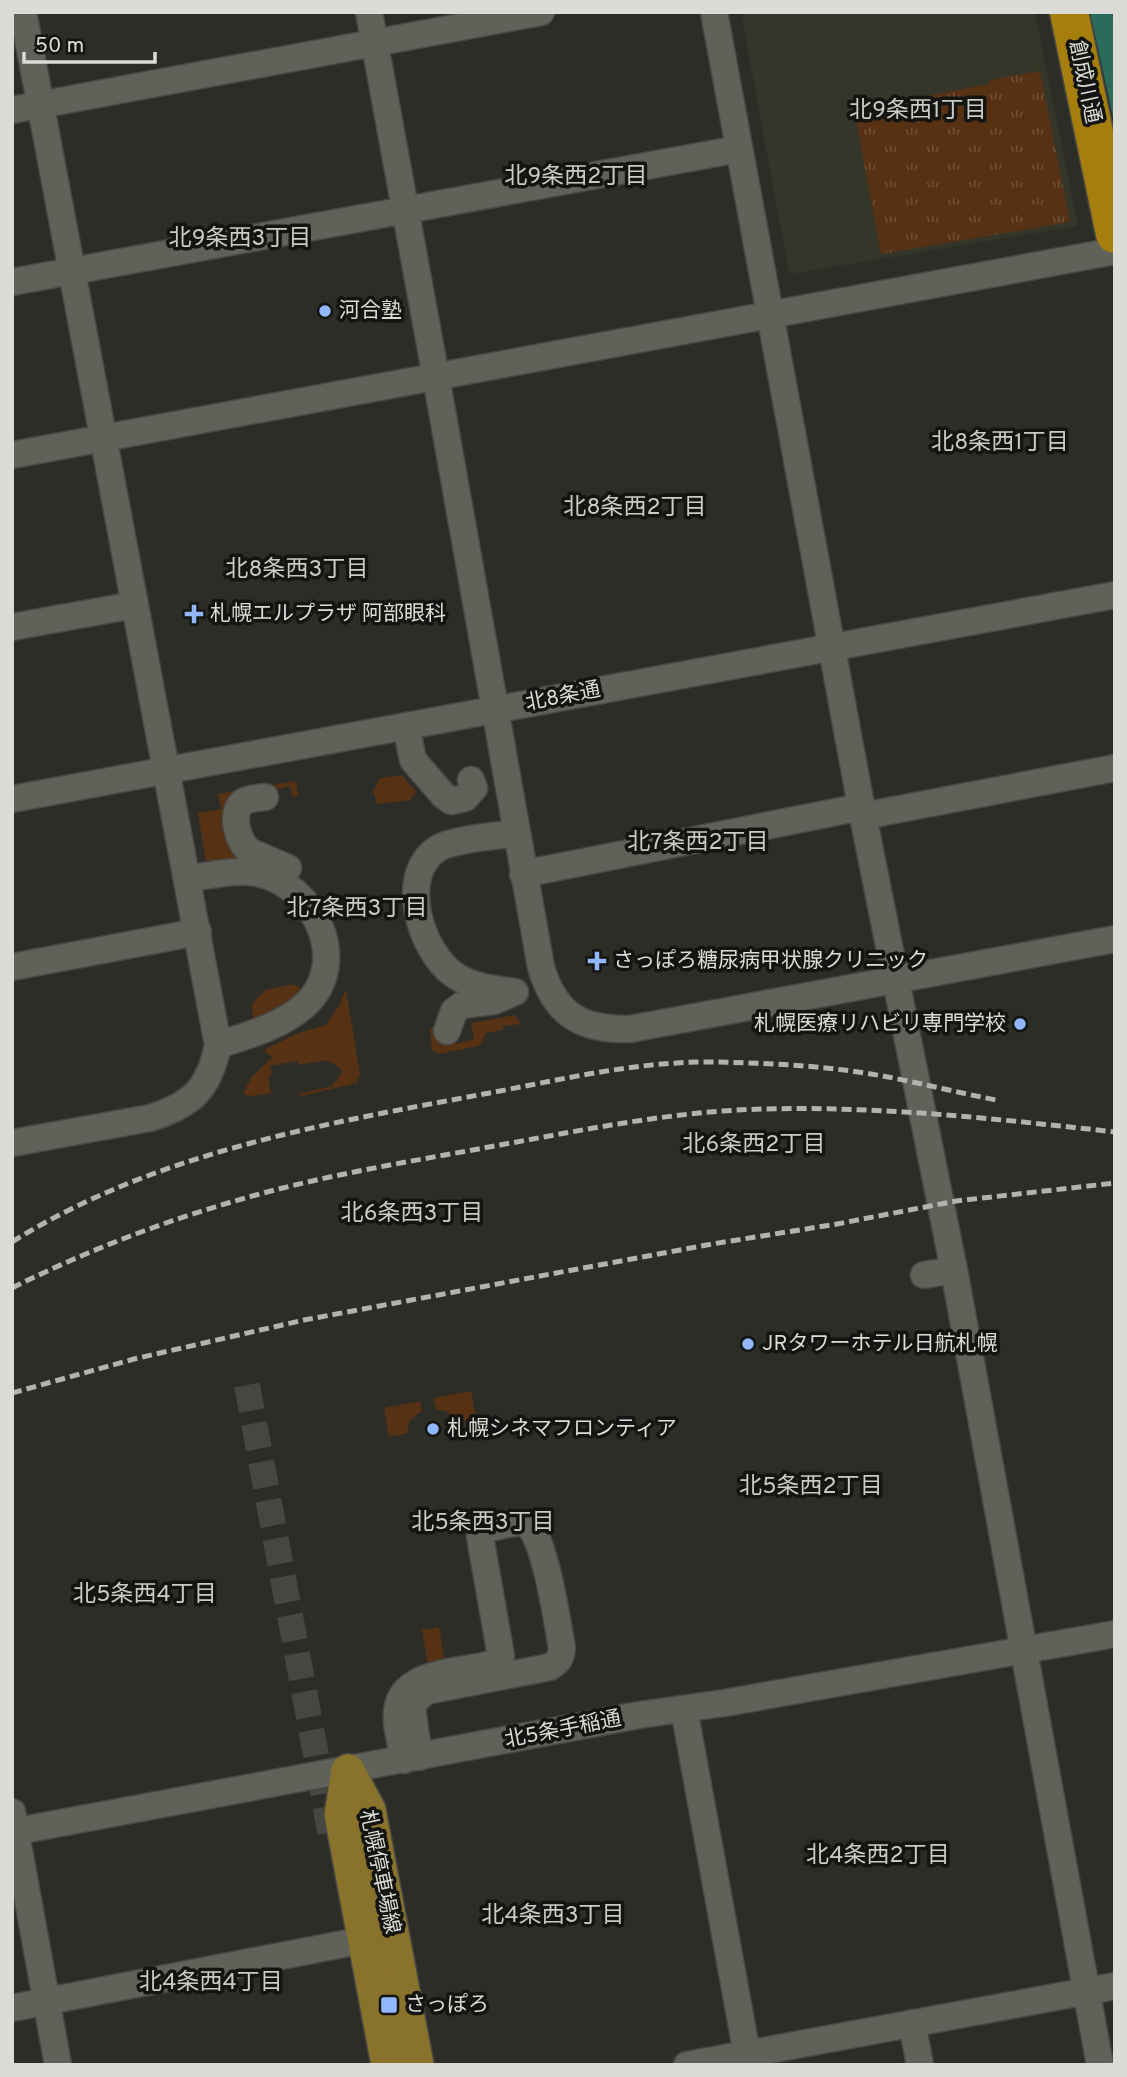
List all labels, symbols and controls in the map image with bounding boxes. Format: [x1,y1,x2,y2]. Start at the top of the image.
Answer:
scale bar [24,21,156,65]
text: 50 m [35,33,84,60]
street label: 創成川通 [1062,38,1106,126]
district label: 北9条西1丁目 [849,97,987,126]
district label: 北9条西2丁目 [505,163,647,192]
district label: 北9条西3丁目 [169,225,311,254]
place label: 河合塾 [339,298,402,325]
marker: 河合塾 [317,303,333,319]
district label: 北8条西1丁目 [931,429,1069,458]
district label: 北8条西2丁目 [563,494,707,523]
district label: 北8条西3丁目 [226,556,368,585]
place label: 札幌エルプラザ 阿部眼科 [210,601,446,628]
marker: 札幌エルプラザ 阿部眼科 [184,604,204,624]
street label: 北8条通 [523,677,603,717]
district label: 北7条西2丁目 [627,829,769,858]
district label: 北7条西3丁目 [287,895,427,924]
place label: さっぽろ糖尿病甲状腺クリニック [613,948,928,975]
marker: さっぽろ糖尿病甲状腺クリニック [587,951,607,971]
place label: 札幌医療リハビリ専門学校 [754,1011,1006,1038]
marker: 札幌医療リハビリ専門学校 [1012,1016,1028,1032]
district label: 北6条西2丁目 [683,1131,825,1160]
district label: 北6条西3丁目 [341,1200,483,1229]
place label: JRタワーホテル日航札幌 [762,1331,997,1358]
marker: JRタワーホテル日航札幌 [740,1336,756,1352]
place label: 札幌シネマフロンティア [447,1416,677,1443]
marker: 札幌シネマフロンティア [425,1421,441,1437]
district label: 北5条西2丁目 [739,1473,883,1502]
district label: 北5条西3丁目 [411,1509,555,1538]
district label: 北5条西4丁目 [73,1581,217,1610]
street label: 北5条手稲通 [502,1705,624,1755]
street label: 札幌停車場線 [353,1808,405,1936]
district label: 北4条西2丁目 [806,1842,950,1871]
district label: 北4条西3丁目 [481,1902,625,1931]
district label: 北4条西4丁目 [139,1969,283,1998]
place label: さっぽろ [405,1992,489,2019]
marker: さっぽろ [379,1995,399,2015]

